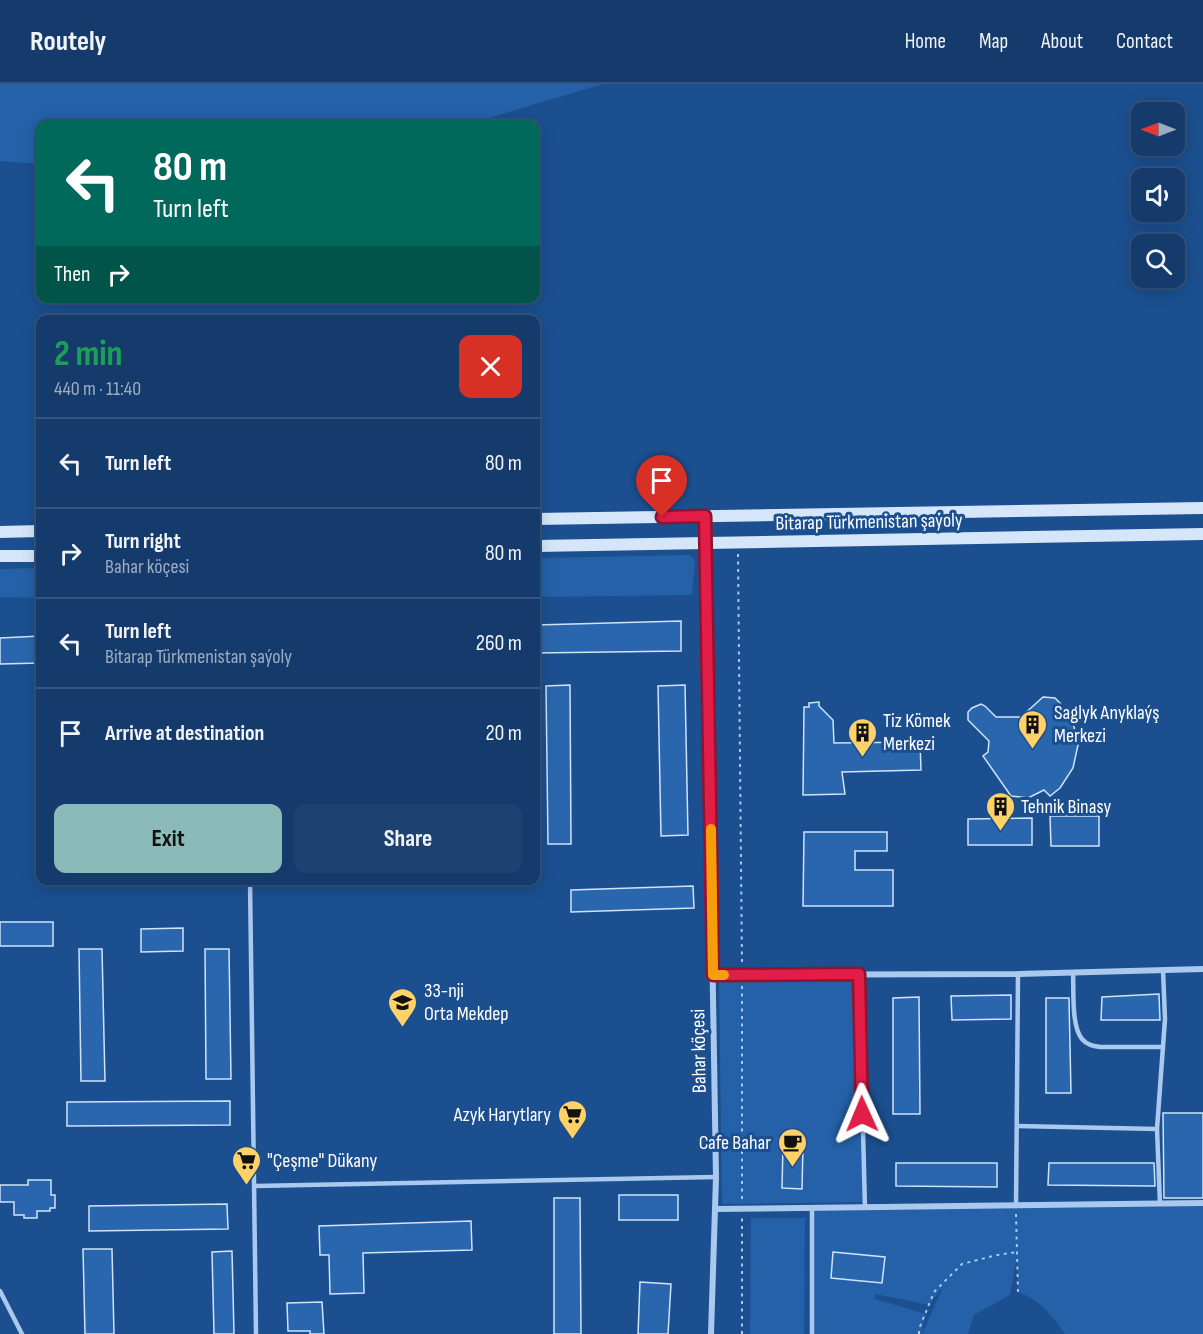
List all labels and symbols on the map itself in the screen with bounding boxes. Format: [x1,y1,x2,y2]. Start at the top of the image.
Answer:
north arrow [1131,102,1185,156]
pin [636,455,687,517]
street label: Bitarap Türkmenistan şaýoly [775,508,963,536]
place label: Saglyk Anyklaýş Merkezi [1054,701,1159,748]
building icon: Saglyk Anyklaýş Merkezi [1017,708,1049,750]
place label: Tiz Kömek Merkezi [883,709,951,756]
building icon: Tiz Kömek Merkezi [846,716,878,758]
building icon: Tehnik Binasy [984,790,1016,832]
place label: Tehnik Binasy [1021,795,1112,819]
place label: 33-nji Orta Mekdep [424,979,509,1026]
school or university icon: 33-nji Orta Mekdep [387,986,419,1028]
street label: Bahar köçesi [686,1009,712,1093]
position arrow [830,1082,894,1146]
supermarket icon: Azyk Harytlary [556,1098,588,1140]
place label: Azyk Harytlary [453,1103,551,1127]
cafe icon: Cafe Bahar [776,1126,808,1168]
place label: Cafe Bahar [699,1131,771,1155]
supermarket icon: "Çeşme" Dükany [230,1144,262,1186]
place label: "Çeşme" Dükany [267,1149,378,1173]

